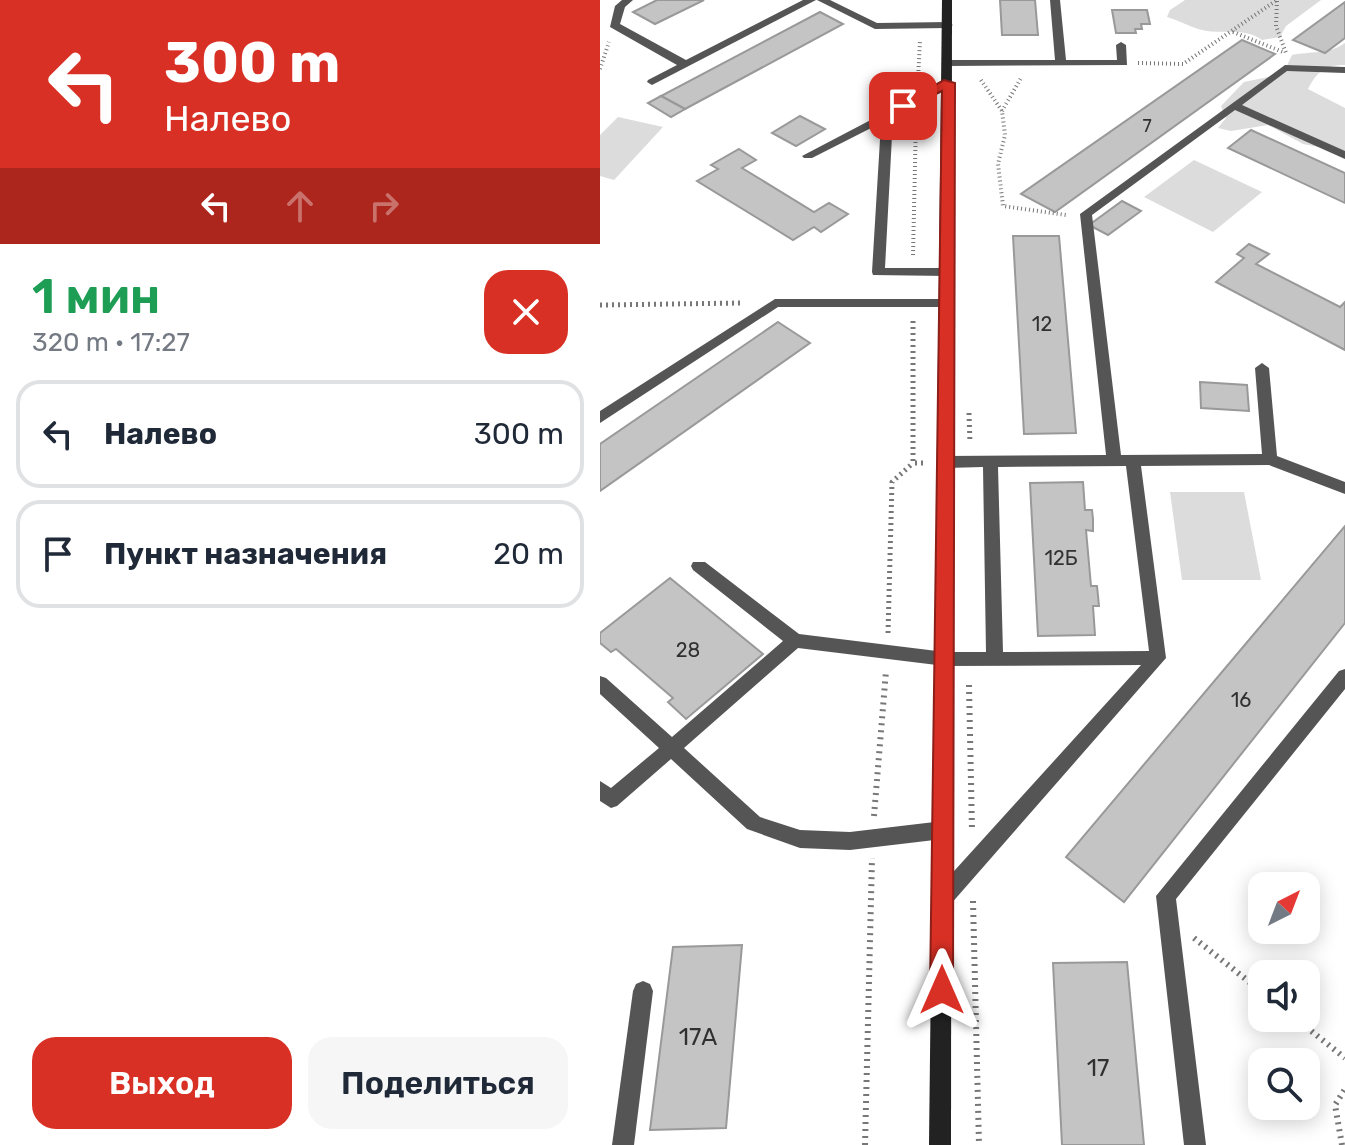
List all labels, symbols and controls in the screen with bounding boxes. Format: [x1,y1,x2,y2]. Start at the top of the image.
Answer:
text: 300 m [164,30,340,96]
icon: left [32,32,136,136]
pin [869,72,937,140]
icon: arrive [881,84,925,128]
text: Налево [164,97,291,140]
house number: 7 [1142,115,1152,137]
icon: left [194,184,238,228]
icon: ahead [278,184,322,228]
icon: right [362,184,406,228]
text: 1 мин [32,268,160,325]
button: close [484,270,568,354]
house number: 12 [1032,312,1052,336]
text: 320 m · 17:27 [32,327,190,358]
icon: left [36,412,80,456]
text: Налево [104,416,217,452]
text: 300 m [474,416,564,452]
icon: arrive [36,532,80,576]
text: Пункт назначения [104,536,387,572]
text: 20 m [493,536,564,572]
house number: 12Б [1044,546,1078,570]
house number: 28 [676,638,700,662]
house number: 16 [1231,688,1251,712]
north arrow [1248,872,1320,944]
map controls [1248,872,1320,1120]
position arrow [900,948,984,1032]
button: sound [1248,960,1320,1032]
house number: 17А [679,1023,717,1051]
button: Выход [32,1037,292,1129]
button: Поделиться [308,1037,568,1129]
button: search [1248,1048,1320,1120]
house number: 17 [1087,1054,1109,1082]

